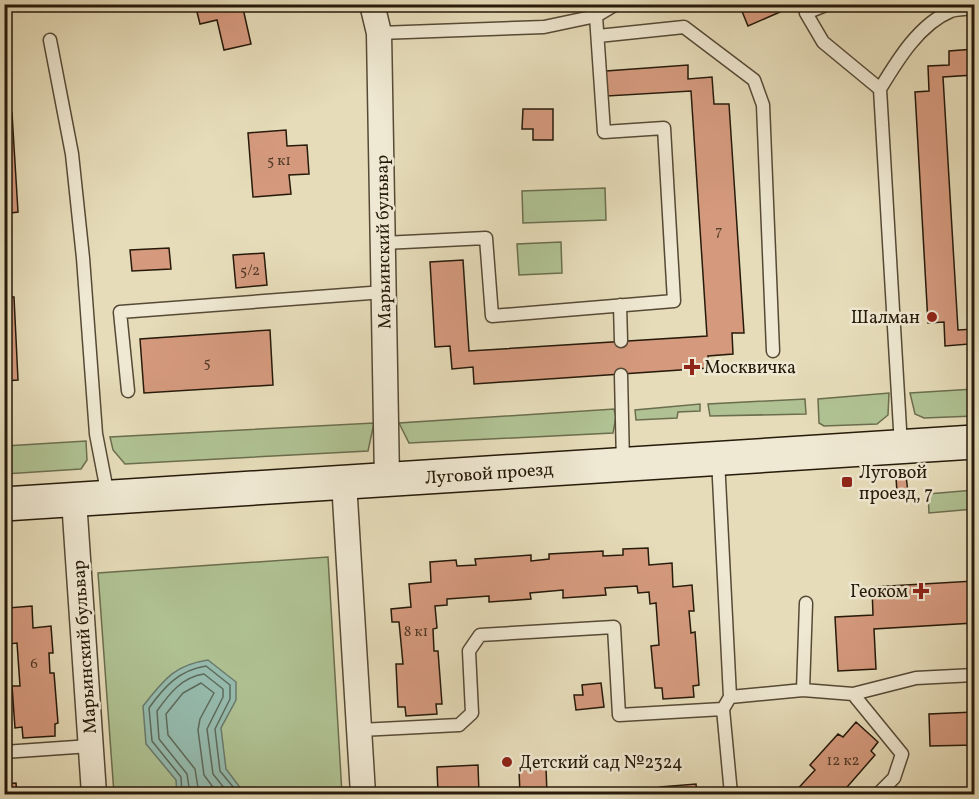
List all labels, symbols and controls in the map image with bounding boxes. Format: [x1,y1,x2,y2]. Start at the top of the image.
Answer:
house number: 5 к1 [267,151,291,172]
street label: Марьинский бульвар [370,155,399,329]
house number: 7 [715,221,723,242]
house number: 5/2 [240,261,260,282]
place label: Шалман [851,306,920,331]
marker: Шалман [925,310,939,324]
house number: 5 [203,353,211,374]
place label: Москвичка [704,356,796,381]
marker: Москвичка [685,360,699,374]
street label: Луговой проезд [424,458,554,491]
place label: Луговой проезд, 7 [859,461,933,507]
marker: Луговой проезд, 7 [840,475,854,489]
street label: Марьинский бульвар [67,559,104,735]
place label: Геоком [850,580,908,605]
marker: Геоком [912,582,930,600]
house number: 8 к1 [404,622,428,643]
house number: 6 [30,654,38,675]
place label: Детский сад №2324 [519,751,683,776]
house number: 12 к2 [827,751,859,772]
marker: Детский сад №2324 [500,755,514,769]

